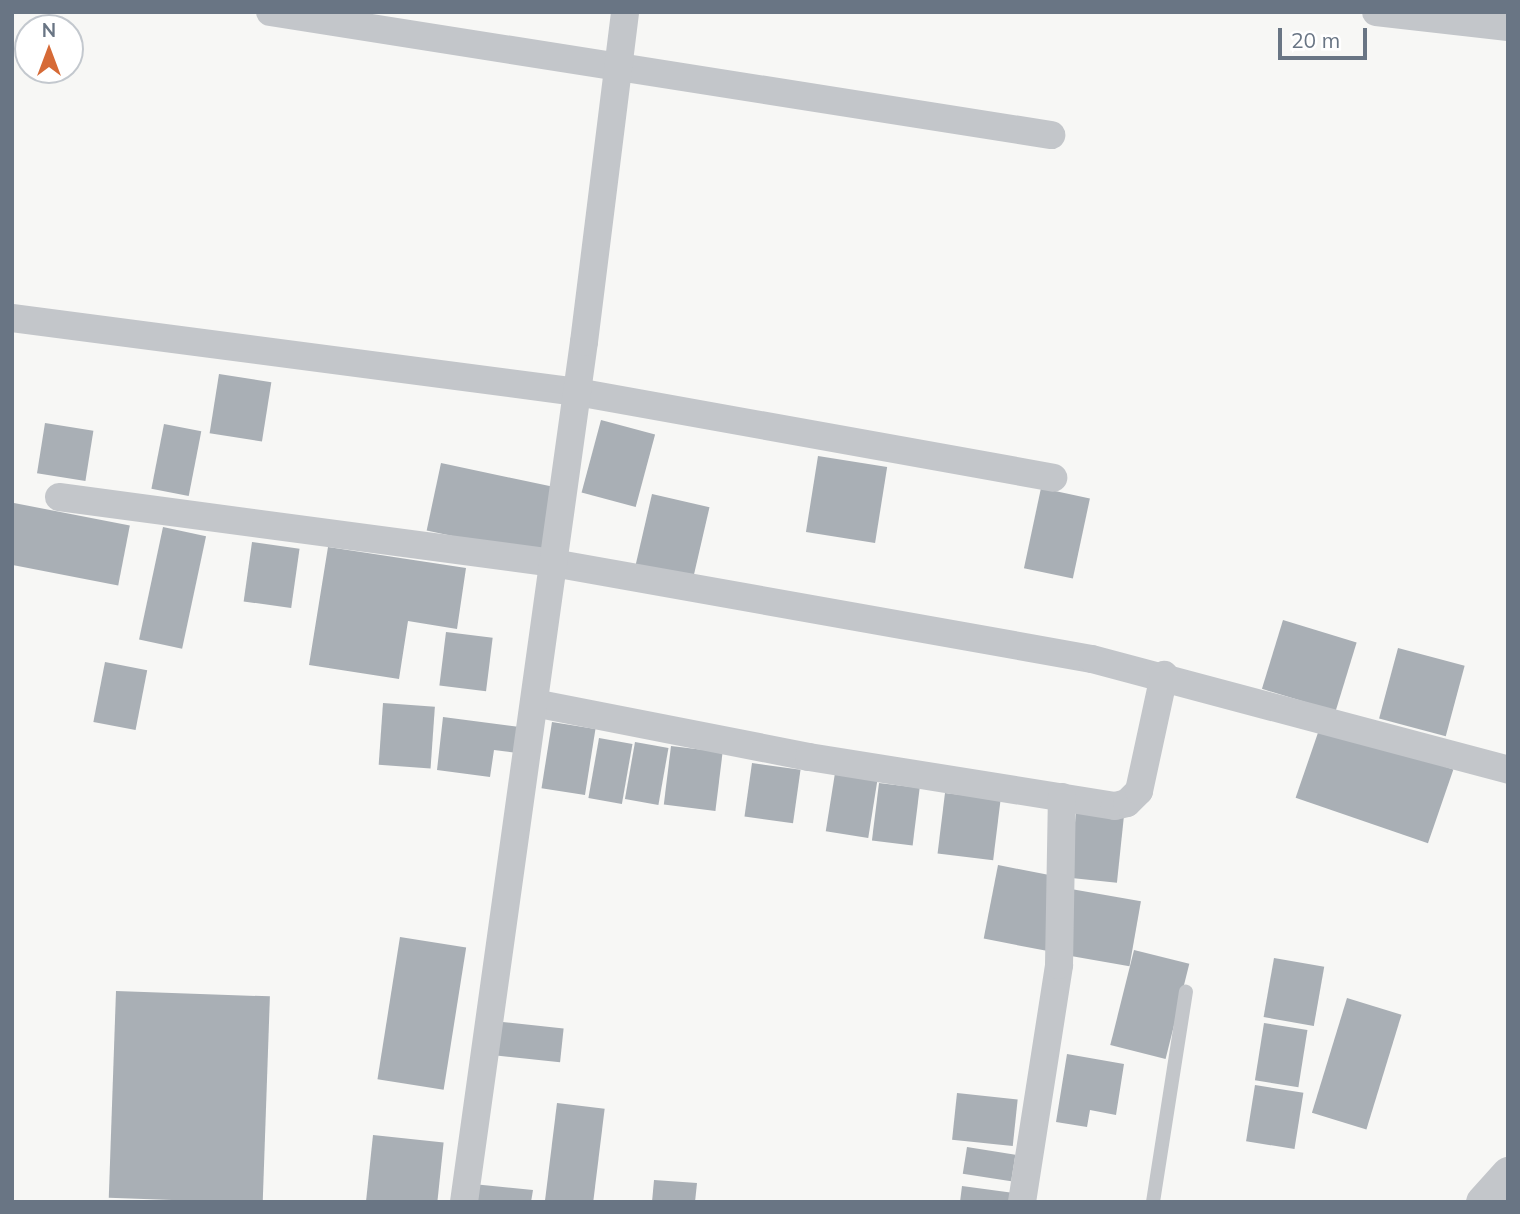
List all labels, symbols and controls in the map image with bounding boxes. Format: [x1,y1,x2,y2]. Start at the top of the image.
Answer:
north arrow [14,14,84,84]
scale bar [1282,14,1371,58]
text: N [42,18,56,42]
text: 20 m [1291,27,1340,53]

